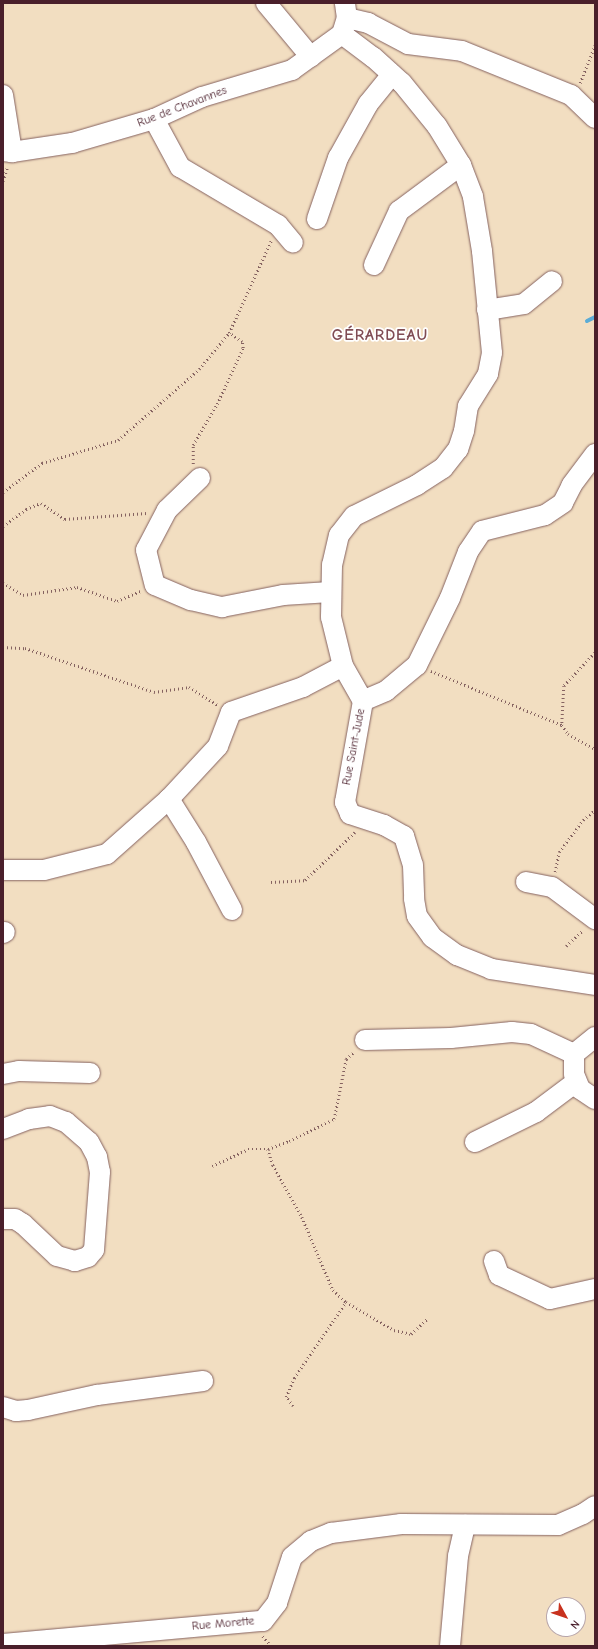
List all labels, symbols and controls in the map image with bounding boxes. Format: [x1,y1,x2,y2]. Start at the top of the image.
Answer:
street label: Rue de Chavannes [135,83,229,131]
district label: GÉRARDEAU [332,325,428,345]
street label: Rue Saint-Jude [340,707,368,787]
north arrow [546,1597,586,1637]
street label: Rue Morette [191,1614,255,1634]
text: N [568,1617,582,1631]

